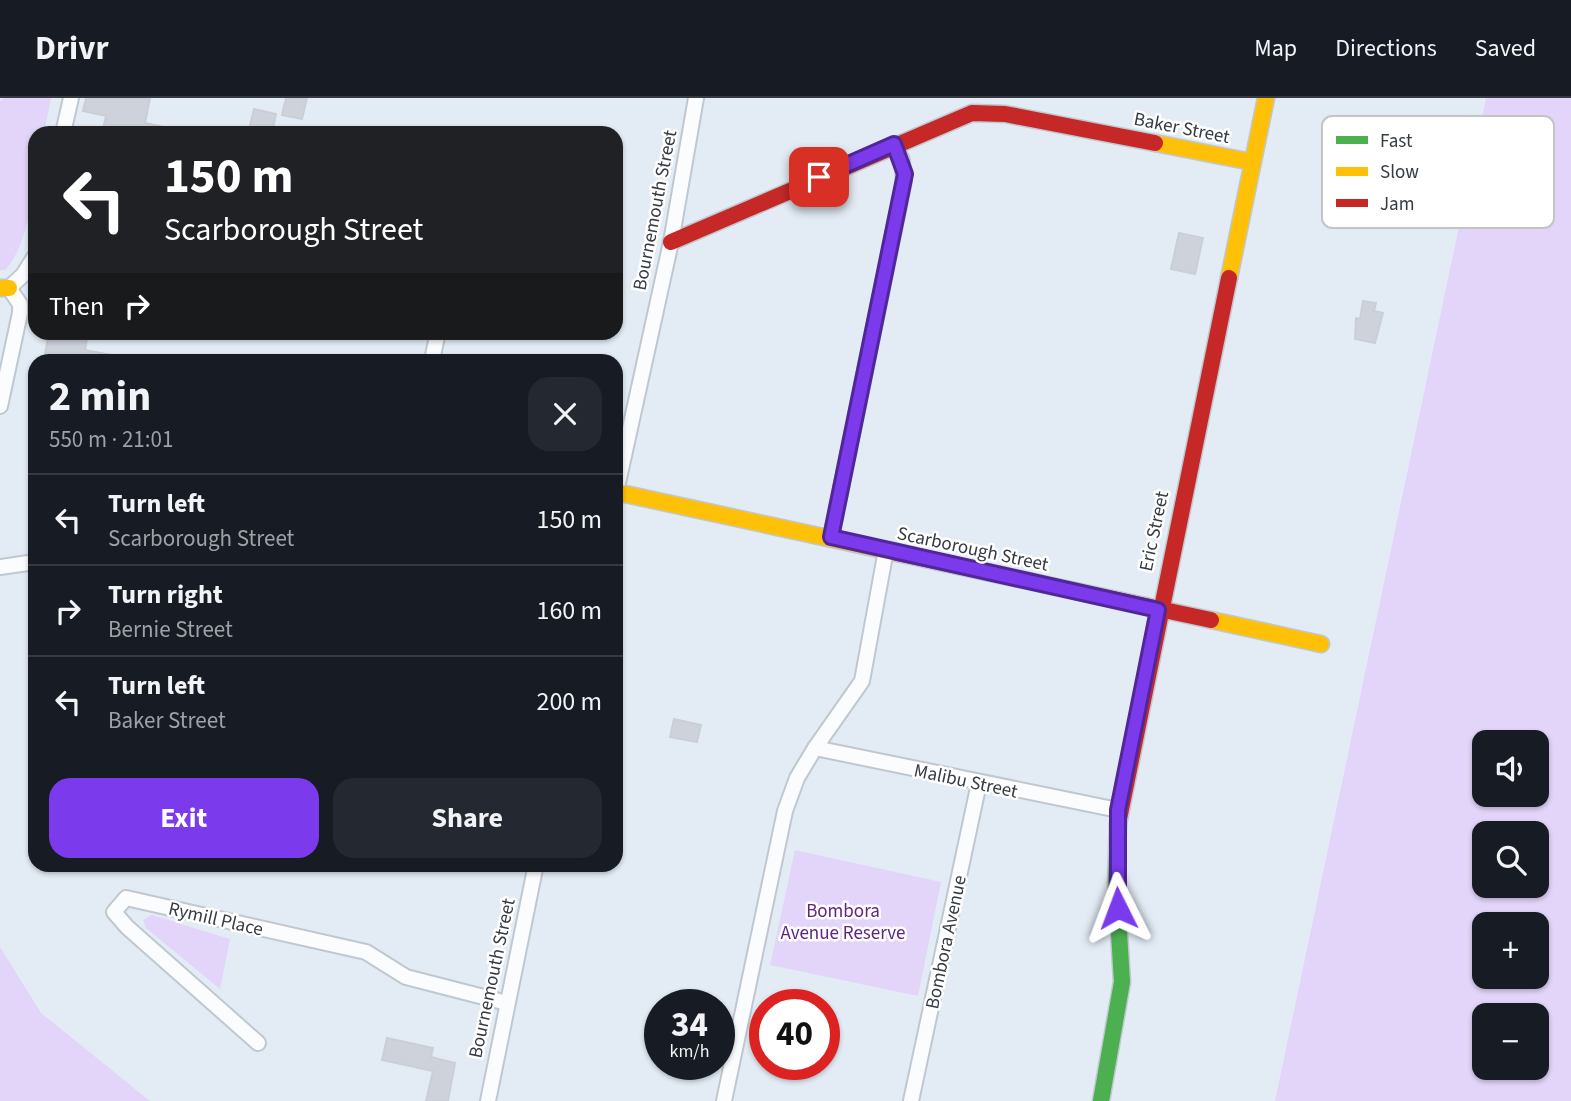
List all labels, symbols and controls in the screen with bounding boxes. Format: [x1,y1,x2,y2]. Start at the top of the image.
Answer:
text: Drivr [35,25,109,72]
text: Map [1254,31,1297,66]
text: Directions [1335,31,1437,66]
text: Saved [1475,31,1536,66]
street label: Baker Street [1131,106,1233,151]
legend [1322,116,1554,228]
street label: Bournemouth Street [627,127,684,293]
text: Fast [1380,128,1413,155]
text: 150 m [164,142,293,212]
pin [789,147,849,207]
icon: left [49,154,140,245]
icon: arrive [800,158,838,196]
text: Slow [1380,159,1419,186]
text: Jam [1380,191,1414,218]
text: Scarborough Street [164,207,423,253]
icon: right [118,287,156,325]
text: Then [49,288,104,325]
text: 2 min [49,367,151,427]
button: close [528,377,602,451]
text: 550 m · 21:01 [49,423,173,456]
text: Turn left [108,485,205,522]
street label: Eric Street [1133,488,1176,574]
icon: left [49,501,87,539]
text: 150 m [536,501,602,538]
street label: Scarborough Street [895,520,1051,579]
text: Scarborough Street [108,522,294,555]
text: Turn right [108,576,223,613]
icon: right [49,592,87,630]
text: 160 m [536,592,602,629]
text: Bernie Street [108,613,233,646]
text: Turn left [108,667,205,704]
icon: left [49,683,87,721]
text: 200 m [536,683,602,720]
text: Baker Street [108,704,226,737]
map controls [1472,730,1549,1080]
button: sound [1472,730,1549,807]
street label: Malibu Street [911,757,1020,806]
button: Exit [49,778,319,858]
button: Share [333,778,602,858]
button: search [1472,821,1549,898]
position arrow [1081,871,1155,945]
street label: Bombora Avenue [919,873,974,1012]
street label: Rymill Place [166,895,266,943]
street label: Bournemouth Street [462,895,523,1061]
park label: Bombora Avenue Reserve [780,898,906,947]
button: + [1472,912,1549,989]
speed limit sign: 40 [749,989,840,1080]
text: 34 [671,1000,708,1050]
button: − [1472,1003,1549,1080]
text: km/h [670,1039,709,1064]

